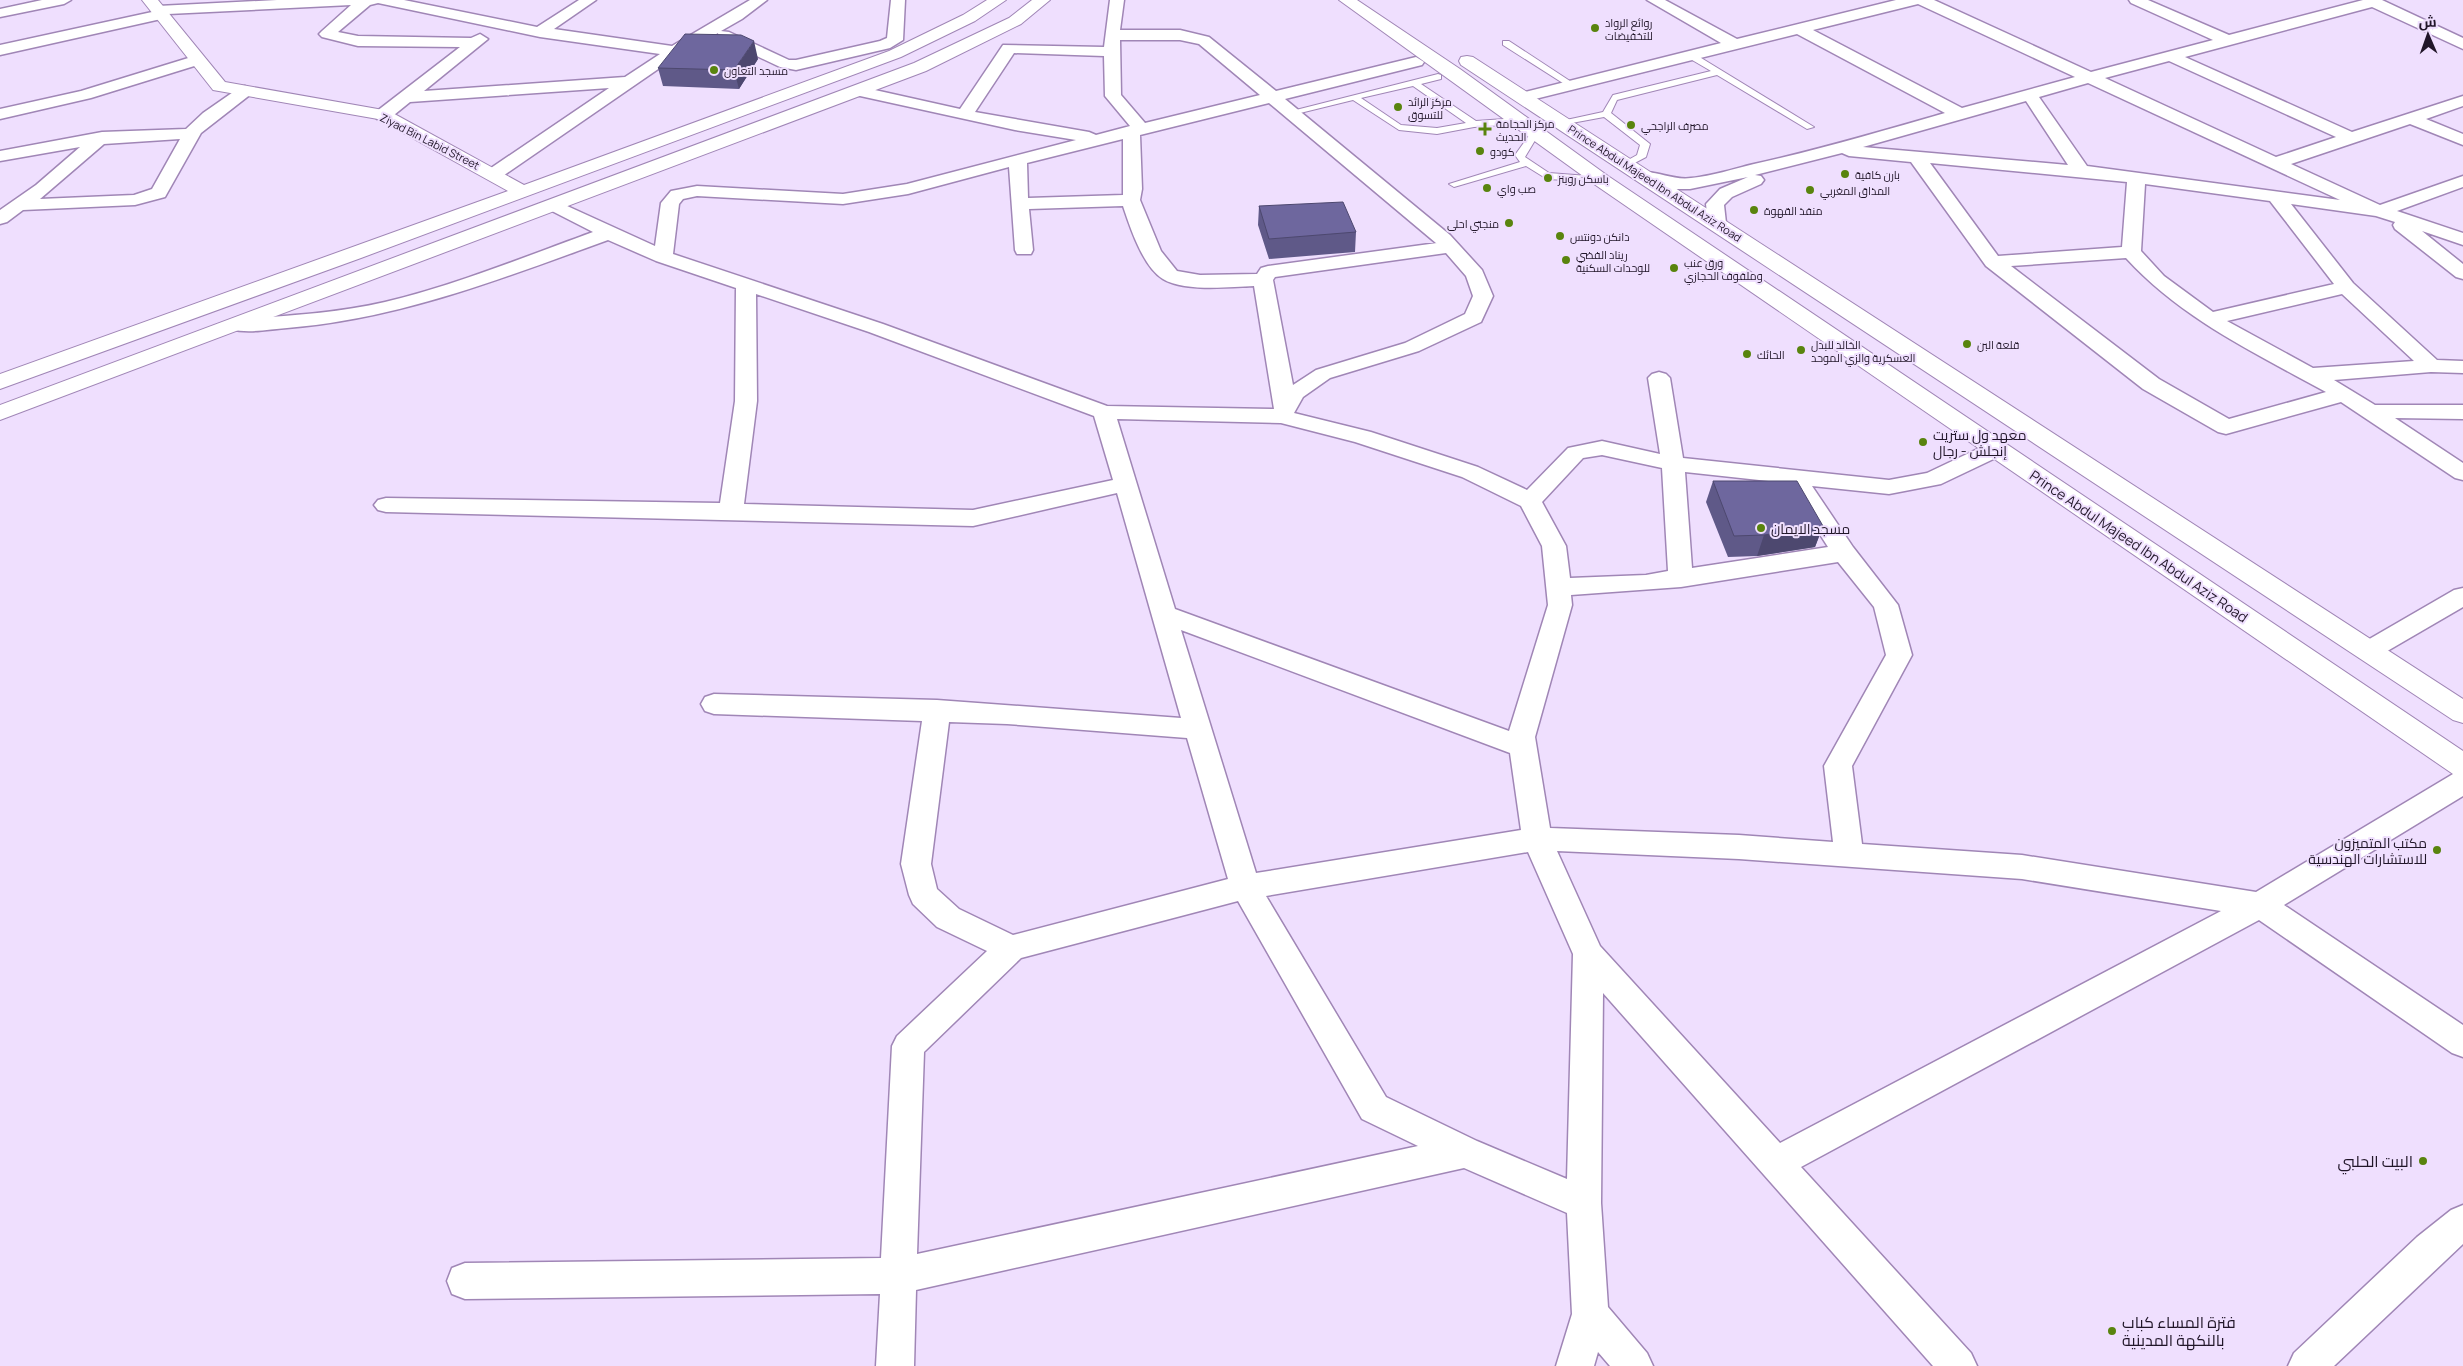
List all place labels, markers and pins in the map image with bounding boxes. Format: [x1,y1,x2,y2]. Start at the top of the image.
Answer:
place label: روائع الرواد للتخفيضات [1605,15,1653,43]
marker: روائع الرواد للتخفيضات [1589,22,1601,34]
place label: مسجد التعاون [724,63,788,78]
marker: مسجد التعاون [708,64,720,76]
place label: مركز الرائد للتسوق [1408,94,1452,122]
marker: مركز الرائد للتسوق [1392,101,1404,113]
place label: مركز الحجامة الحديث [1496,116,1555,144]
place label: مصرف الراجحي [1641,118,1709,135]
marker: مصرف الراجحي [1625,119,1637,131]
marker: مركز الحجامة الحديث [1478,122,1492,136]
place label: كودو [1490,144,1515,159]
marker: كودو [1474,145,1486,157]
place label: بارن كافية [1855,167,1900,182]
marker: بارن كافية [1839,168,1851,180]
place label: باسكن روبنز [1557,171,1609,186]
marker: باسكن روبنز [1542,172,1554,184]
place label: صب واي [1497,181,1536,198]
marker: صب واي [1481,182,1493,194]
place label: المذاق المغربي [1820,183,1890,200]
marker: المذاق المغربي [1804,184,1816,196]
place label: منفذ القهوة [1764,203,1822,218]
marker: منفذ القهوة [1748,204,1760,216]
place label: منجتي احلى [1447,216,1499,233]
marker: منجتي احلى [1503,217,1515,229]
place label: دانكن دونتس [1570,229,1630,244]
marker: دانكن دونتس [1554,230,1566,242]
place label: ريناد الفضي للوحدات السكنية [1576,247,1650,275]
marker: ريناد الفضي للوحدات السكنية [1560,254,1572,266]
place label: ورق عنب وملفوف الحجازي [1684,255,1763,285]
marker: ورق عنب وملفوف الحجازي [1668,262,1680,274]
place label: الخالد للبدل العسكرية والزي الموحد [1811,337,1915,367]
place label: قلعة البن [1977,337,2020,352]
marker: قلعة البن [1961,338,1973,350]
marker: الخالد للبدل العسكرية والزي الموحد [1795,344,1807,356]
place label: الحائك [1757,347,1785,362]
marker: الحائك [1741,348,1753,360]
place label: معهد ول ستريت إنجلش - رجال [1933,425,2026,460]
marker: معهد ول ستريت إنجلش - رجال [1917,436,1929,448]
place label: مسجد الايمان [1771,519,1850,538]
marker: مسجد الايمان [1755,522,1767,534]
place label: مكتب المتميزون للاستشارات الهندسية [2308,833,2427,868]
marker: مكتب المتميزون للاستشارات الهندسية [2431,844,2443,856]
place label: البيت الحلبي [2338,1150,2413,1175]
marker: البيت الحلبي [2417,1155,2429,1167]
place label: فترة المساء كباب بالنكهة المدينية [2122,1311,2236,1351]
marker: فترة المساء كباب بالنكهة المدينية [2106,1325,2118,1337]

